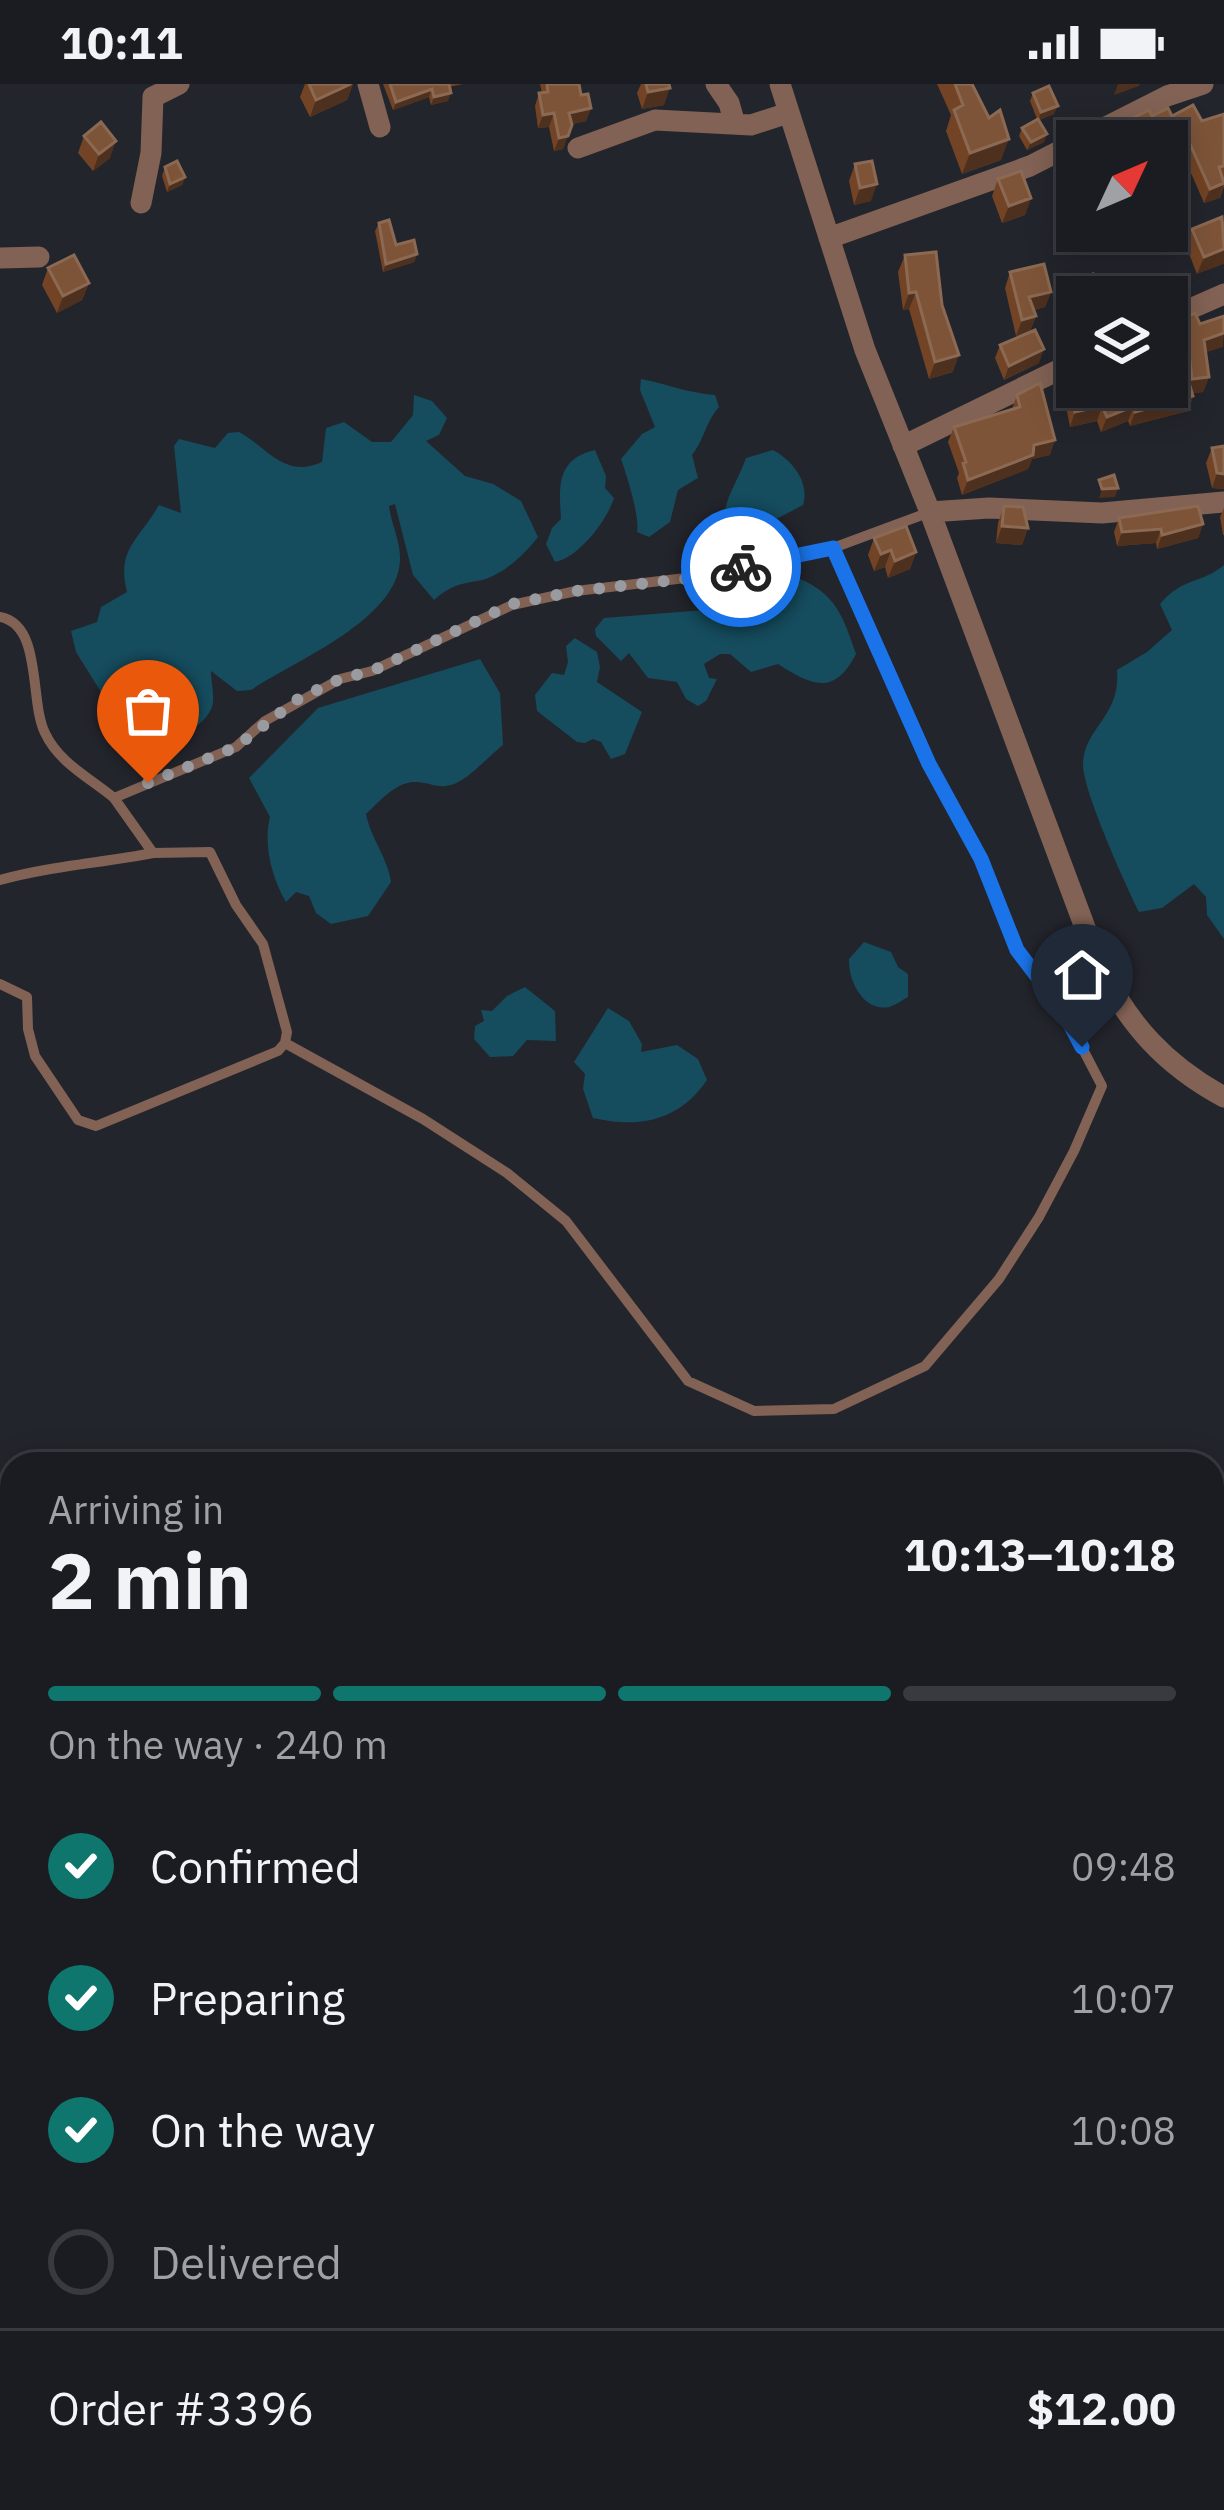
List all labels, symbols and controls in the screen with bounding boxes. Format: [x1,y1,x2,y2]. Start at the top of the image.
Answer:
text: 10:11 [60,13,183,71]
north arrow [1056,120,1188,252]
map controls [1056,120,1188,408]
button: layers [1056,276,1188,408]
courier [681,507,801,627]
icon: bike [708,534,774,600]
pin [97,660,199,783]
icon: bag [115,678,181,744]
pin [1031,924,1133,1047]
icon: home [1049,942,1115,1008]
text: Arriving in [48,1484,224,1535]
text: 10:13–10:18 [904,1525,1176,1583]
text: 2 min [48,1529,252,1630]
text: On the way · 240 m [48,1719,388,1770]
icon: check [48,1833,114,1899]
text: Confirmed [150,1837,361,1895]
text: 09:48 [1071,1841,1176,1892]
icon: check [48,1965,114,2031]
text: Preparing [150,1969,345,2027]
text: 10:07 [1071,1973,1176,2024]
icon: check [48,2097,114,2163]
text: On the way [150,2101,375,2159]
text: 10:08 [1071,2105,1176,2156]
text: Delivered [150,2233,342,2291]
text: Order #3396 [48,2379,314,2437]
text: $12.00 [1027,2379,1176,2437]

